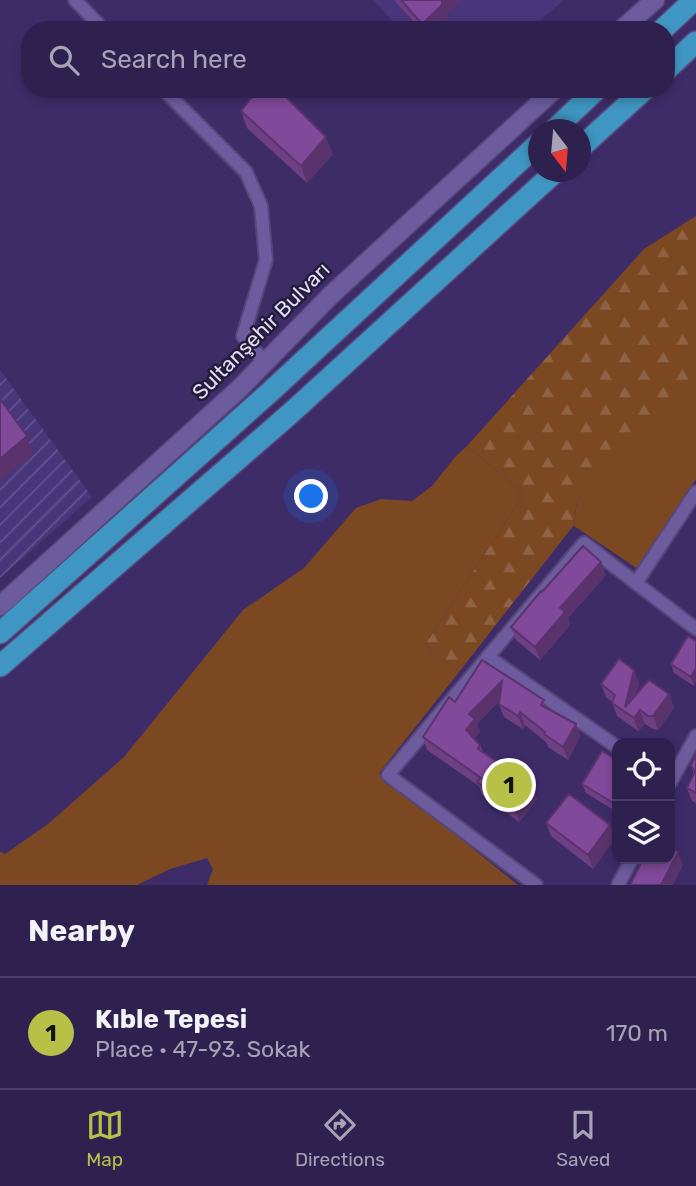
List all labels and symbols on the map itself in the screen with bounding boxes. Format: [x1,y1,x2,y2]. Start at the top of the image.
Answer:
north arrow [528,119,591,182]
street label: Sultanşehir Bulvarı [187,257,335,405]
your location [294,479,328,513]
pin: 1 [486,759,532,811]

